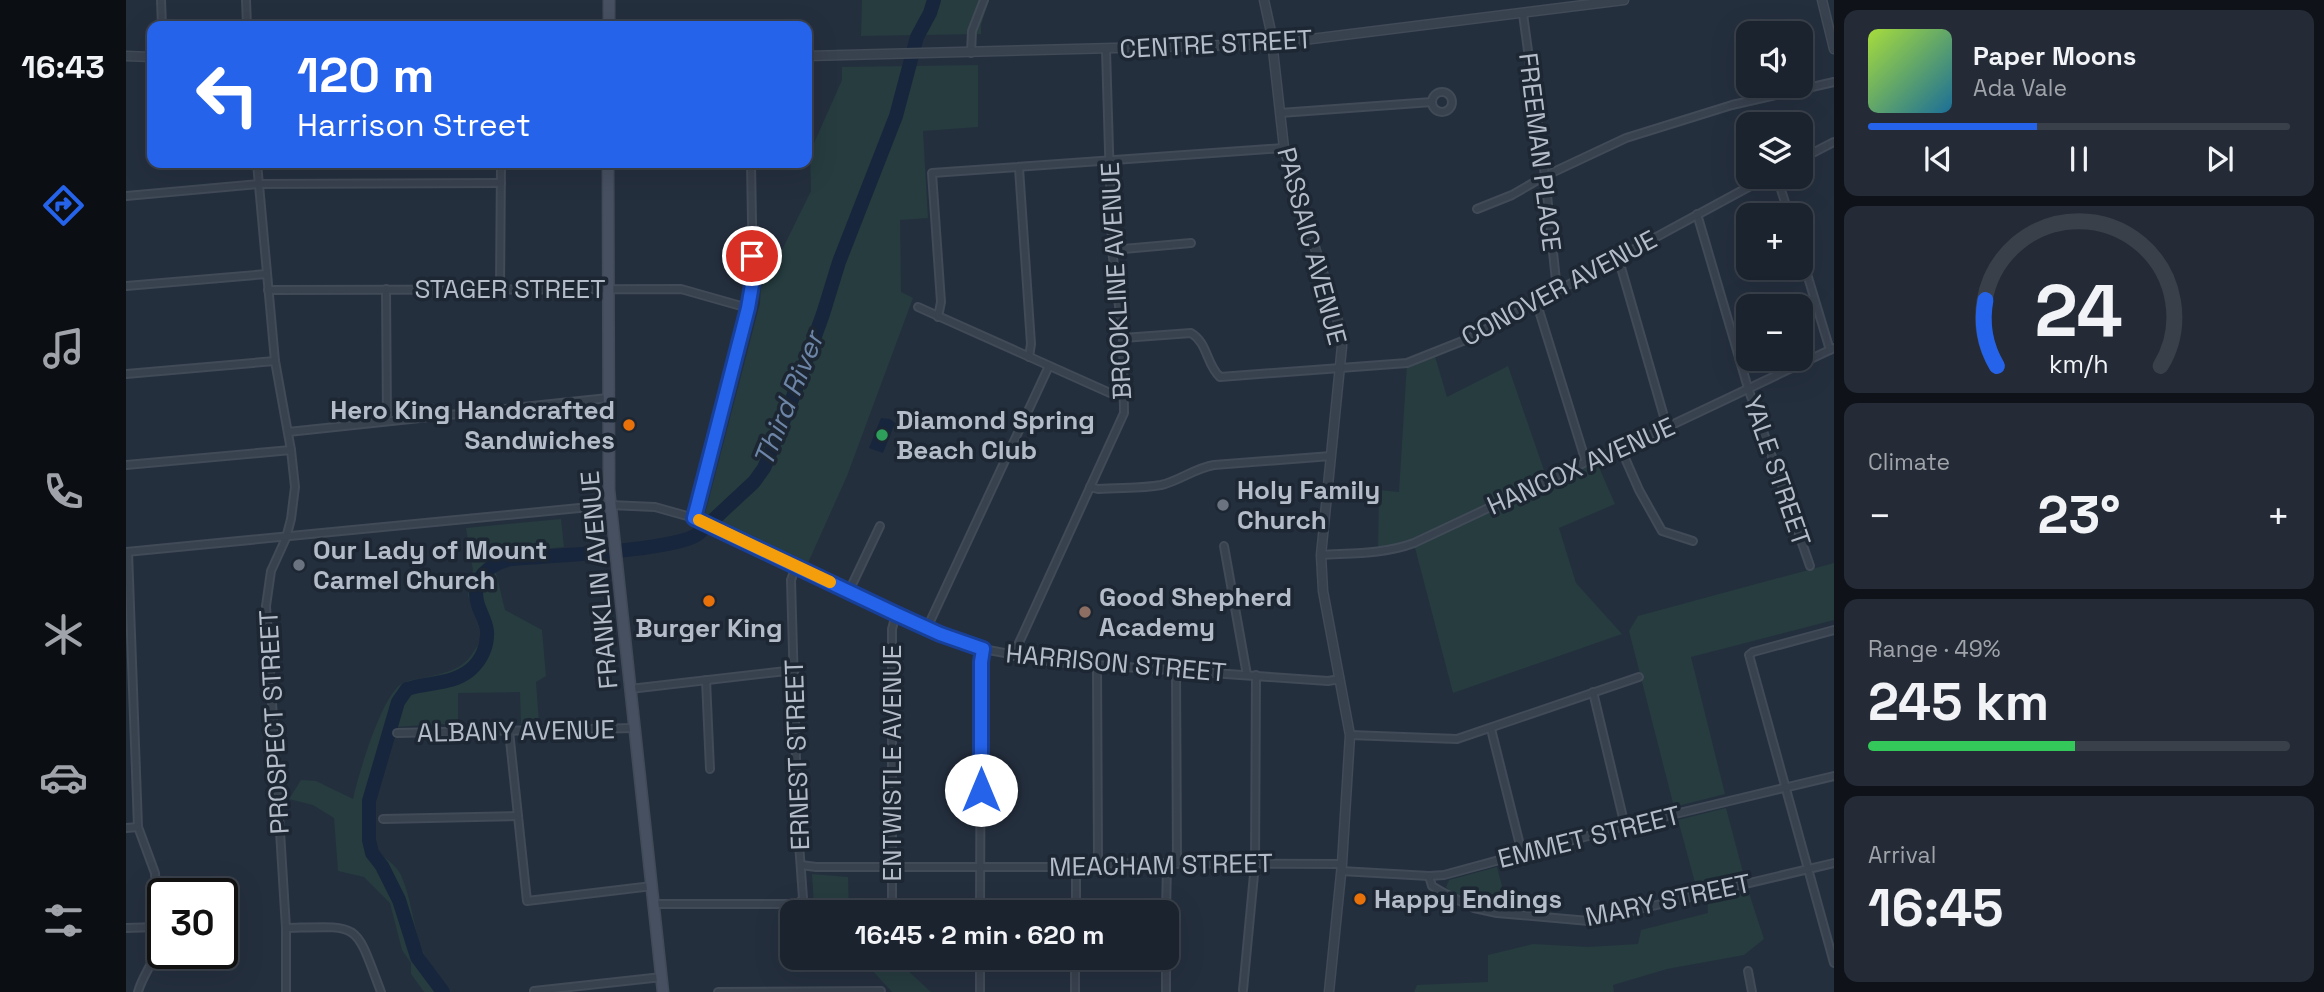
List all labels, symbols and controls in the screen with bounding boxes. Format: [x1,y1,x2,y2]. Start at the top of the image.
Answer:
map controls [1736,21,1813,371]
button: sound [1736,21,1813,98]
street label: CENTRE STREET [1119,22,1313,66]
text: Paper Moons [1973,39,2136,73]
text: 120 m [297,44,434,106]
text: 16:43 [21,47,105,87]
icon: left [182,49,273,140]
street label: FREEMAN PLACE [1511,51,1569,253]
text: Ada Vale [1973,73,2067,103]
text: Harrison Street [297,105,531,145]
button: layers [1736,112,1813,189]
icon: previous [1919,140,1957,178]
icon: pause [2060,140,2098,178]
icon: next [2201,140,2239,178]
street label: PASSAIC AVENUE [1269,144,1355,348]
street label: BROOKLINE AVENUE [1093,161,1139,401]
icon: directions [39,181,88,230]
button: + [1736,203,1813,280]
street label: CONOVER AVENUE [1455,222,1663,354]
pin [722,226,782,286]
icon: arrive [733,237,771,275]
text: 24 [2035,264,2123,357]
street label: STAGER STREET [415,272,605,306]
button: − [1736,294,1813,371]
water label: Third River [745,323,833,472]
icon: music [39,324,88,373]
text: km/h [2049,347,2109,379]
street label: YALE STREET [1735,391,1819,551]
place label: Hero King Handcrafted Sandwiches [330,393,615,457]
place label: Diamond Spring Beach Club [896,403,1095,467]
street label: HANCOX AVENUE [1482,409,1680,523]
marker: Hero King Handcrafted Sandwiches [621,417,637,433]
marker: Diamond Spring Beach Club [874,427,890,443]
text: Climate [1868,447,1950,477]
icon: phone [39,467,88,516]
street label: FRANKLIN AVENUE [573,469,625,691]
place label: Holy Family Church [1237,473,1380,537]
text: 23° [2038,482,2121,548]
text: − [1868,492,1892,540]
text: + [2266,492,2290,540]
marker: Holy Family Church [1215,497,1231,513]
place label: Our Lady of Mount Carmel Church [313,533,547,597]
marker: Our Lady of Mount Carmel Church [291,557,307,573]
place label: Good Shepherd Academy [1099,580,1292,644]
marker: Burger King [701,593,717,609]
marker: Good Shepherd Academy [1077,604,1093,620]
street label: PROSPECT STREET [251,609,297,835]
icon: climate [39,610,88,659]
place label: Burger King [635,611,783,645]
text: Range · 49% [1868,634,2001,664]
street label: HARRISON STREET [1004,636,1228,690]
street label: ENTWISTLE AVENUE [875,645,909,881]
street label: ERNEST STREET [777,659,817,851]
text: 245 km [1868,669,2049,735]
street label: ALBANY AVENUE [417,712,615,750]
icon: car [39,753,88,802]
position arrow [944,753,1018,827]
street label: EMMET STREET [1494,798,1684,876]
text: Arrival [1868,840,1936,870]
street label: MEACHAM STREET [1049,846,1273,884]
street label: MARY STREET [1582,866,1754,934]
text: 16:45 [1868,875,2003,941]
speed limit sign: 30 [147,878,238,969]
place label: Happy Endings [1374,882,1562,916]
marker: Happy Endings [1352,891,1368,907]
icon: filters [39,896,88,945]
text: 16:45 · 2 min · 620 m [855,918,1104,952]

